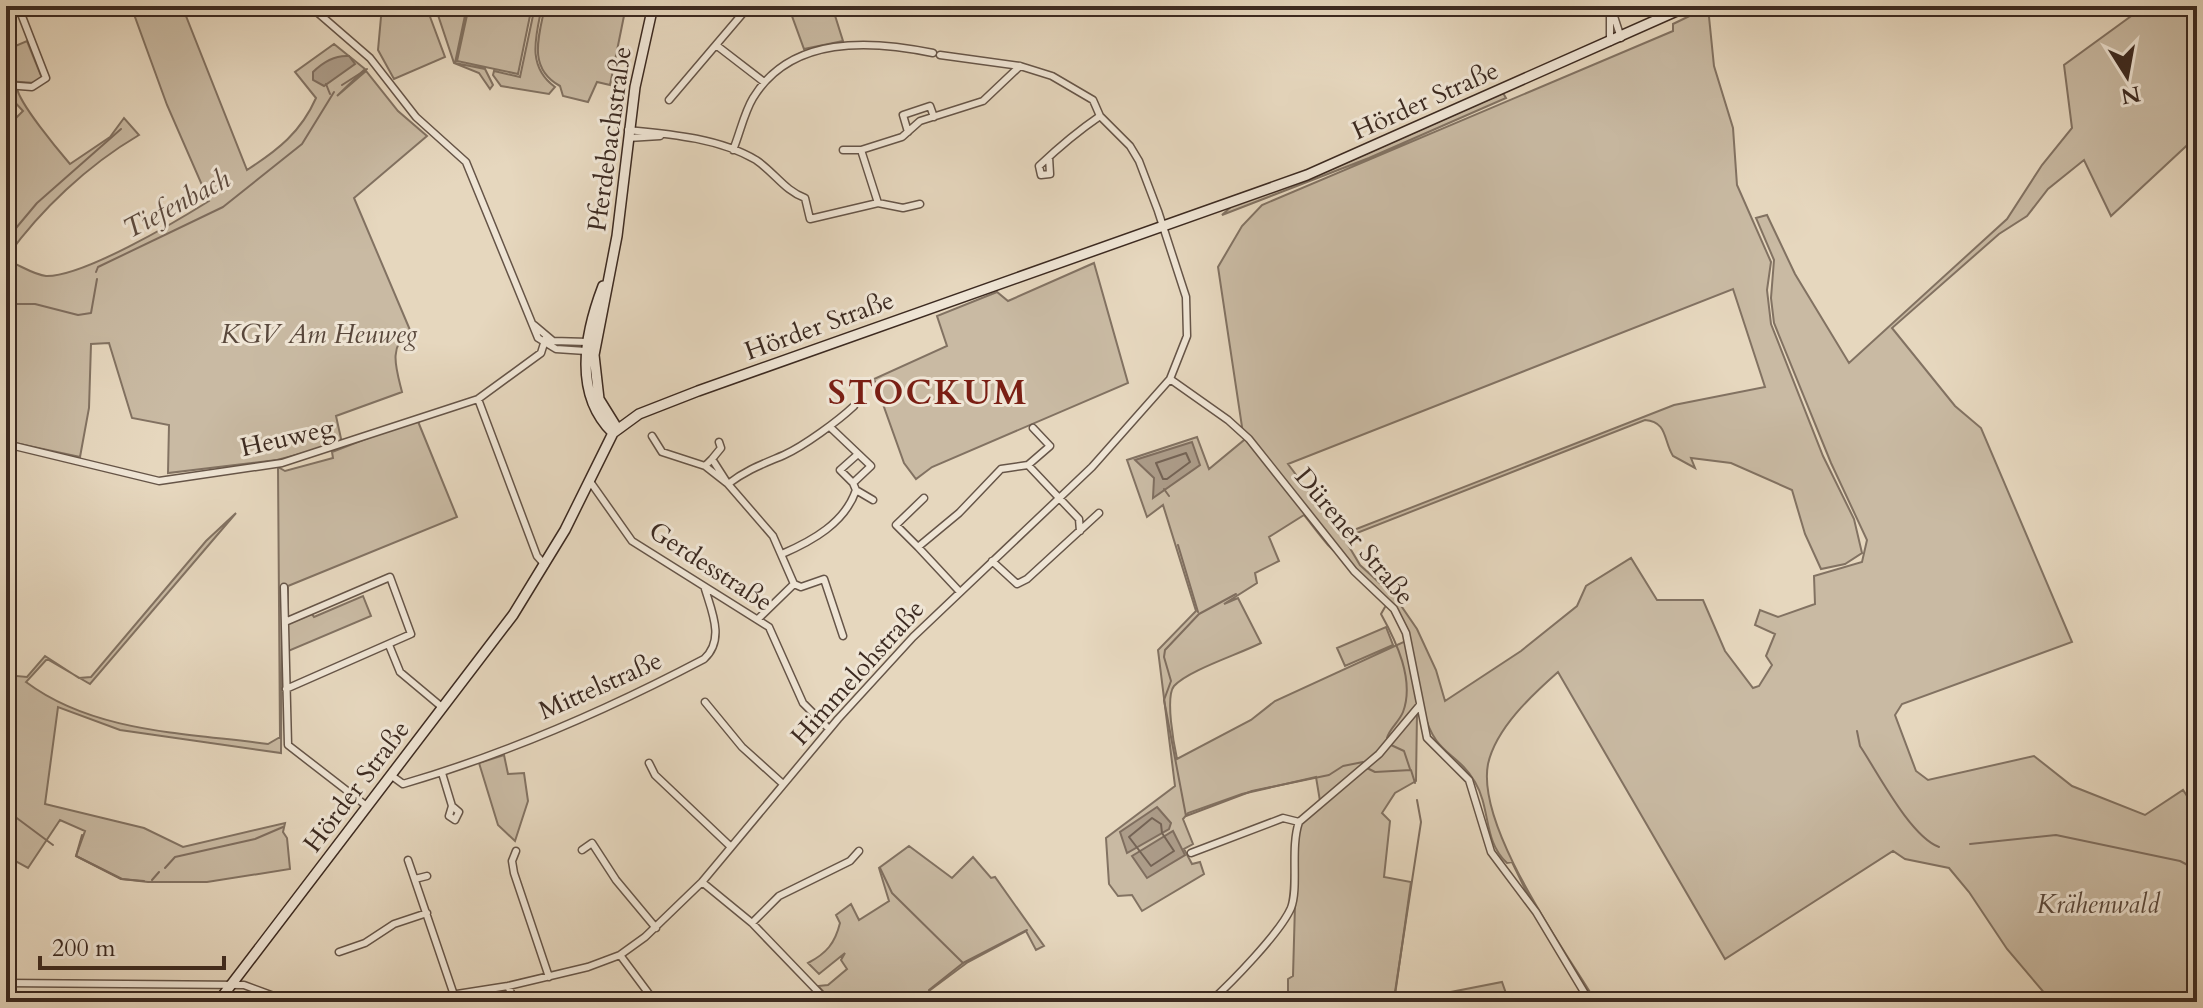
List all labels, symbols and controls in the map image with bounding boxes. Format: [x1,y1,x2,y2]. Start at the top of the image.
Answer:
north arrow [2087,36,2167,116]
street label: Pferdebachstraße [579,44,640,234]
street label: Hörder Straße [1347,53,1504,148]
text: N [2118,78,2143,111]
water label: Tiefenbach [116,160,237,248]
street label: Hörder Straße [740,282,899,369]
park label: KGV Am Heuweg [221,317,418,352]
district label: STOCKUM [828,370,1028,416]
street label: Heuweg [237,410,338,465]
street label: Dürener Straße [1287,460,1422,612]
street label: Gerdesstraße [642,513,779,620]
street label: Himmelohstraße [783,592,932,753]
street label: Mittelstraße [533,643,667,728]
street label: Hörder Straße [295,713,418,859]
park label: Krähenwald [2037,887,2161,922]
scale bar [40,920,224,970]
text: 200 m [52,932,116,965]

